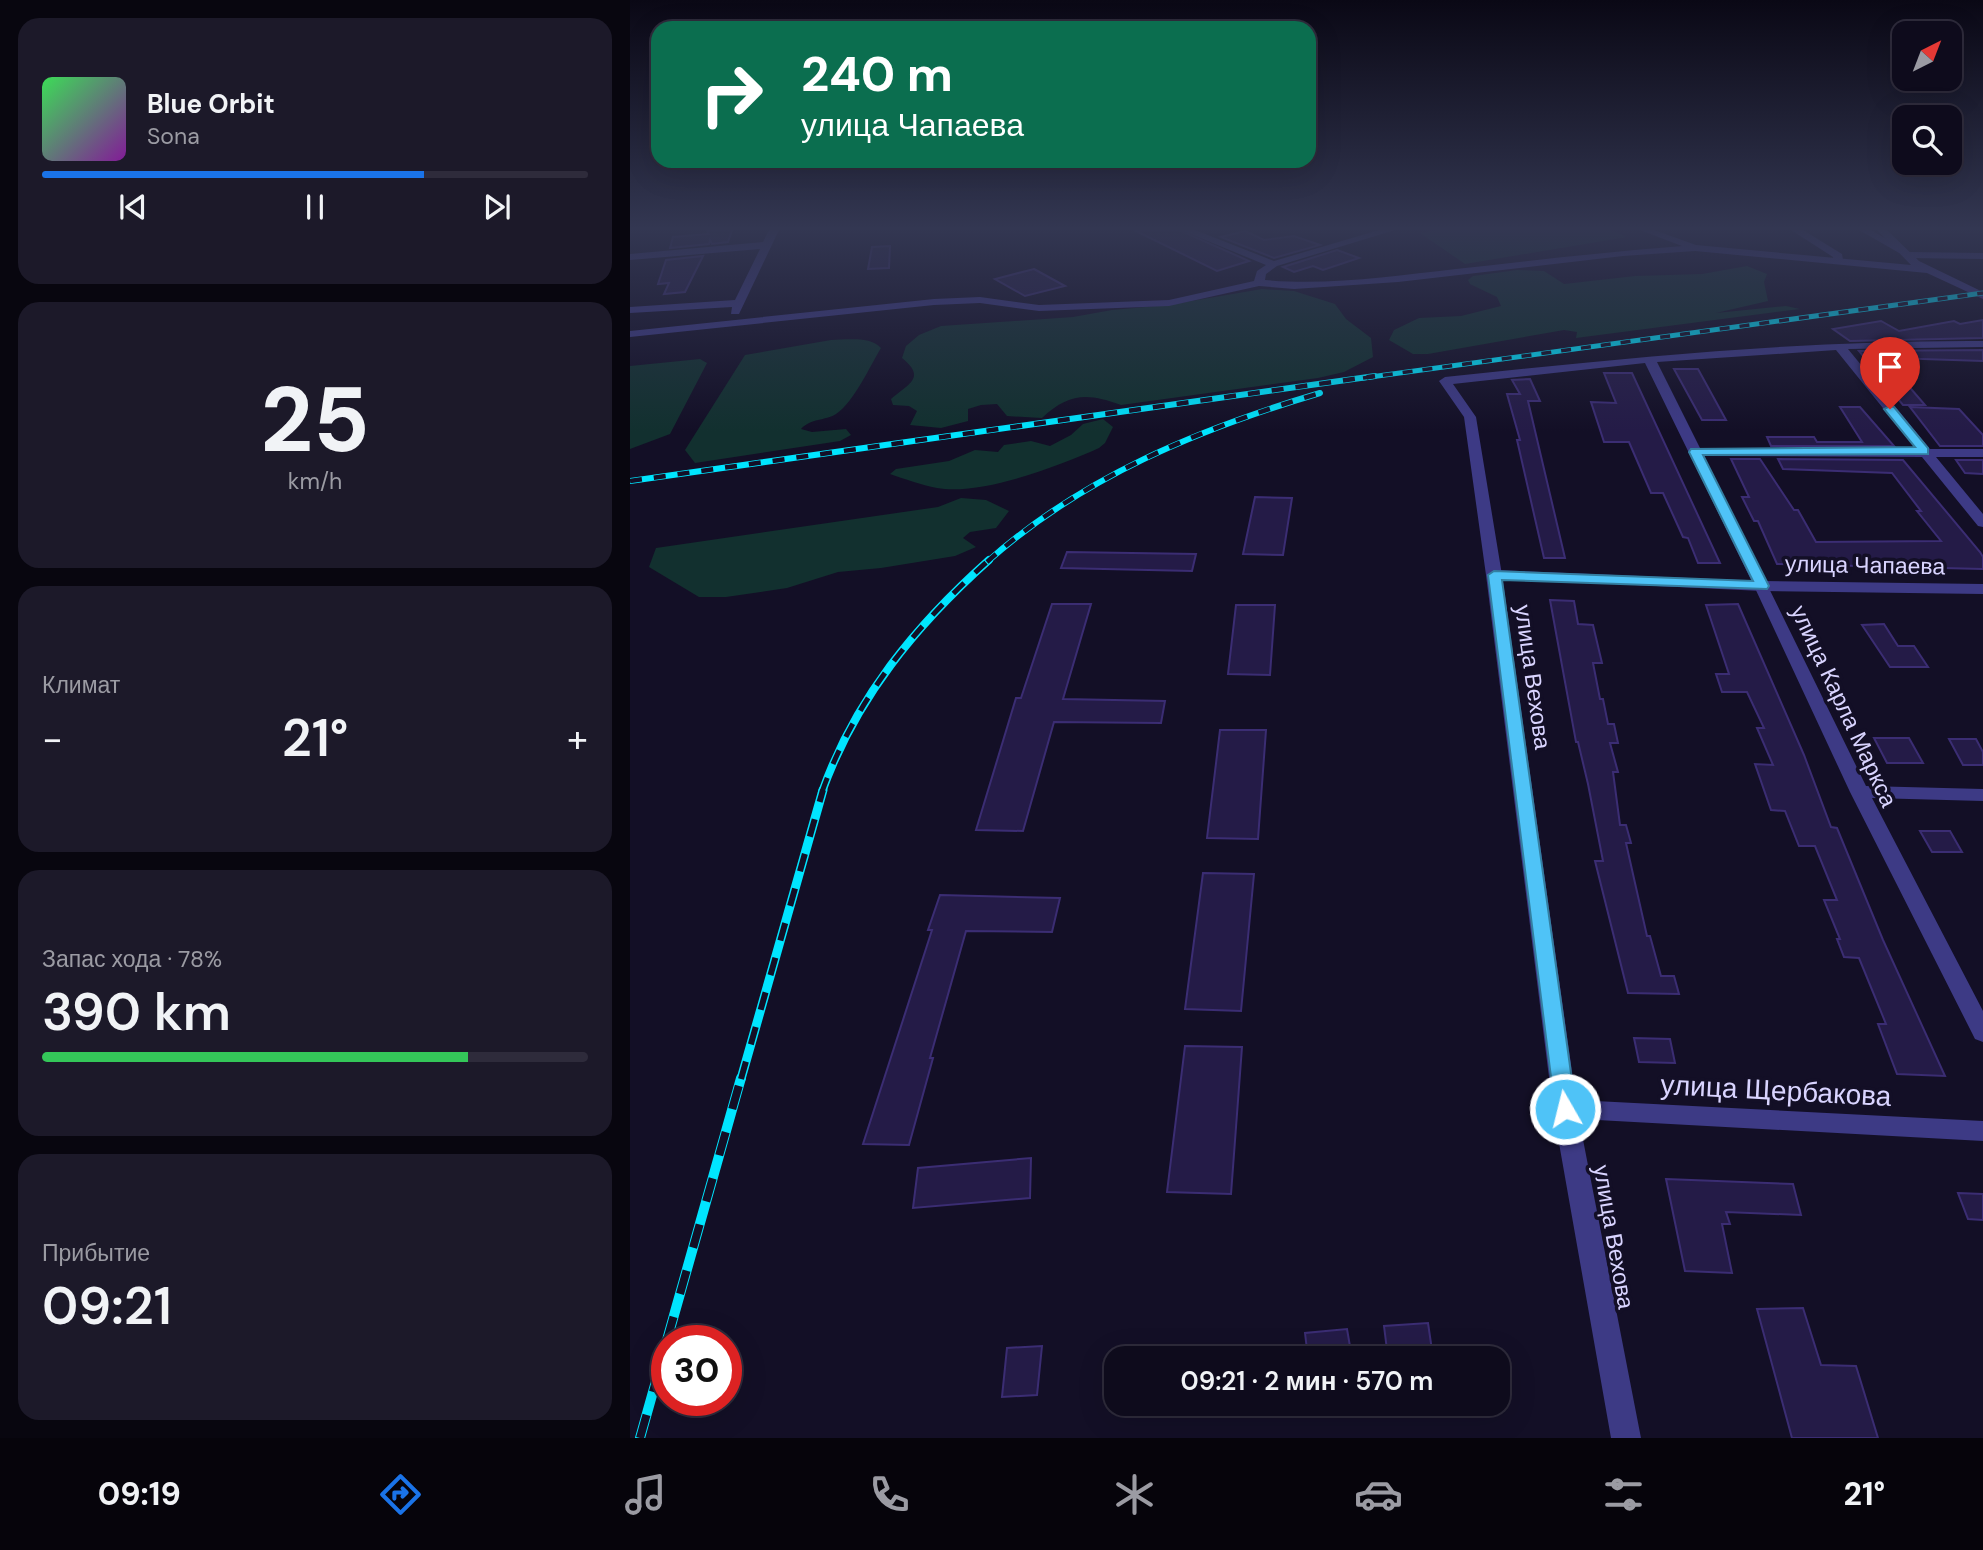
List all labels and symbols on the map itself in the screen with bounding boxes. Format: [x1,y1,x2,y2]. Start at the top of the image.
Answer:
north arrow [1892,21,1962,91]
pin [1860,337,1920,409]
street label: улица Чапаева [1785,549,1946,581]
street label: улица Карла Маркса [1784,600,1904,812]
street label: улица Вехова [1508,603,1558,751]
street label: улица Щербакова [1660,1066,1893,1115]
position arrow [1528,1072,1602,1146]
street label: улица Вехова [1587,1163,1641,1312]
speed limit sign: 30 [651,1325,742,1416]

